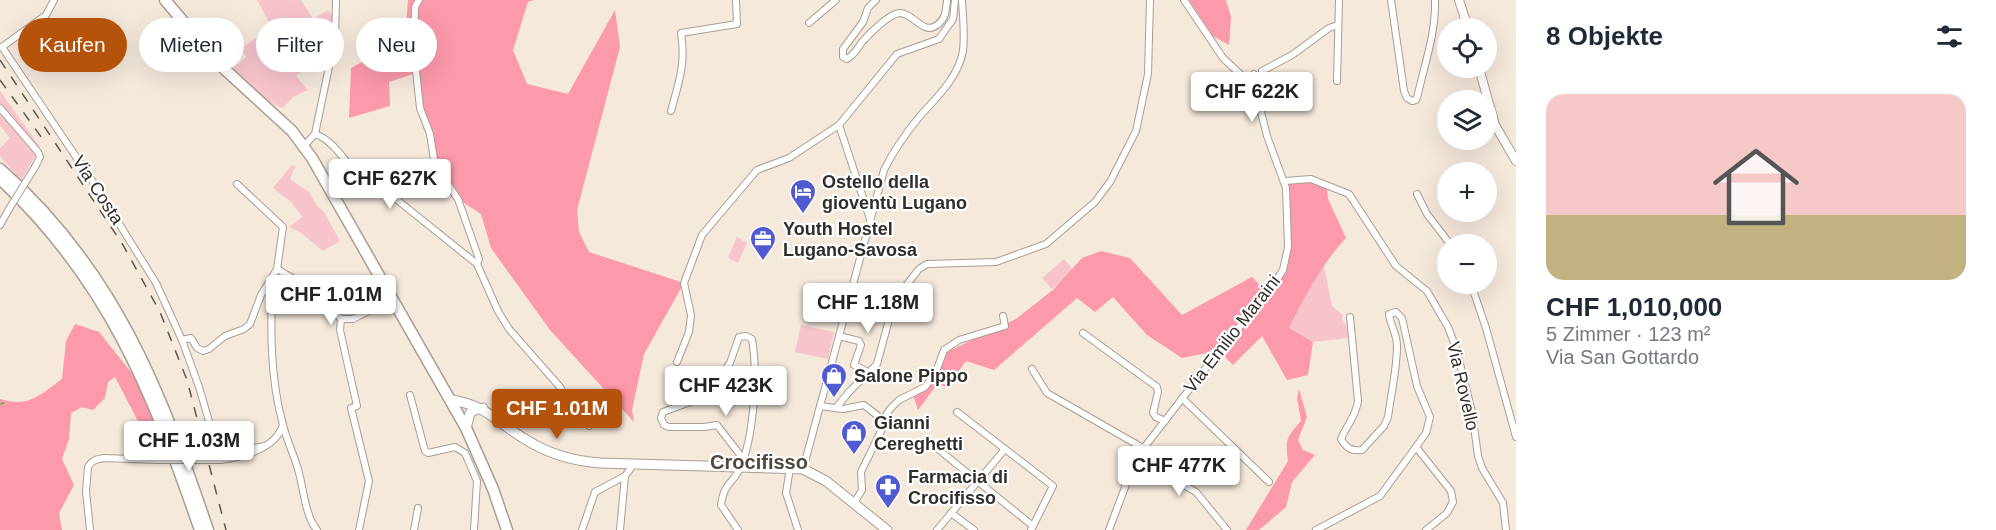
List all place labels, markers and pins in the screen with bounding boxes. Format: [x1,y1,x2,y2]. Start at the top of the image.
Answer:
pin: CHF 622K [1190,72,1314,123]
pin: CHF 627K [328,159,452,210]
place label: Ostello della gioventù Lugano [822,172,967,213]
hotel icon: Ostello della gioventù Lugano [788,177,818,215]
place label: Youth Hostel Lugano-Savosa [783,219,918,260]
office icon: Youth Hostel Lugano-Savosa [748,224,778,262]
pin: CHF 1.01M [262,275,400,326]
pin: CHF 1.18M [799,283,937,334]
shop icon: Salone Pippo [819,361,849,399]
pin: CHF 423K [664,366,788,417]
place label: Salone Pippo [854,366,968,386]
pin: CHF 1.01M [488,389,626,440]
place label: Gianni Cereghetti [874,413,963,454]
shop icon: Gianni Cereghetti [839,418,869,456]
pin: CHF 1.03M [120,421,258,472]
pin: CHF 477K [1117,446,1241,497]
place label: Farmacia di Crocifisso [908,467,1008,508]
pharmacy icon: Farmacia di Crocifisso [873,472,903,510]

